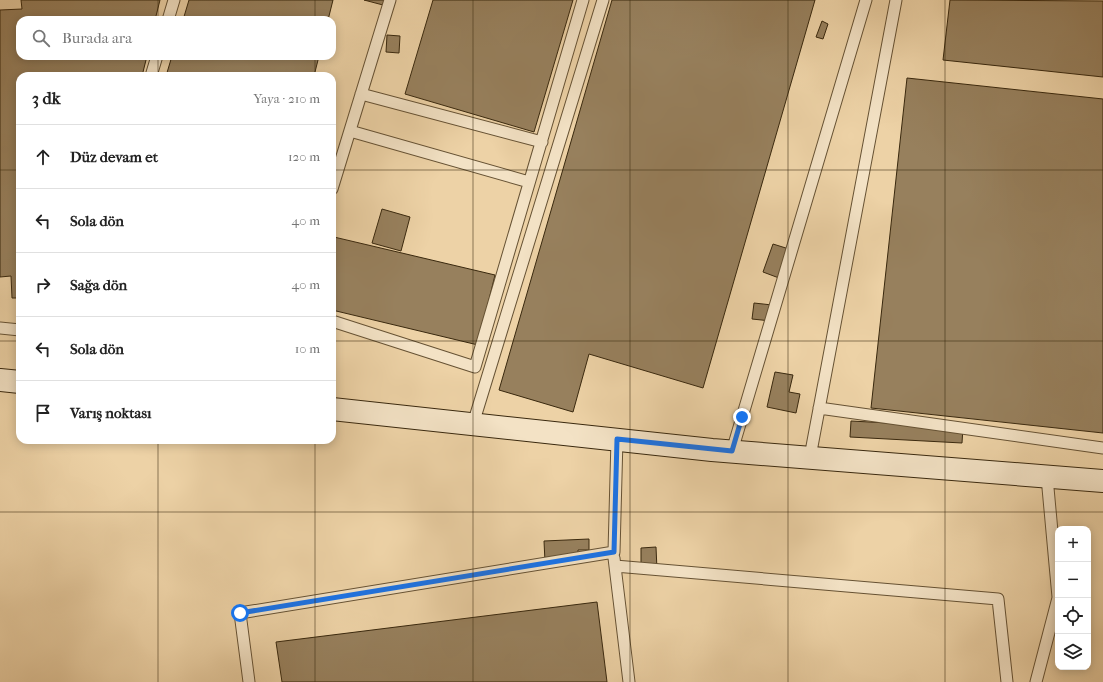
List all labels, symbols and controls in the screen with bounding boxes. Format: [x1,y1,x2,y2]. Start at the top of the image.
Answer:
search box [16,16,336,60]
icon: search [30,27,52,49]
text: Burada ara [62,29,132,47]
text: 3 dk [32,88,61,108]
text: Yaya · 210 m [253,91,320,106]
icon: ahead [32,146,54,168]
text: Düz devam et [70,148,158,166]
text: 120 m [288,149,320,164]
icon: left [32,210,54,232]
text: Sola dön [70,212,124,230]
text: 40 m [292,213,320,228]
icon: right [32,274,54,296]
text: Sağa dön [70,276,127,294]
text: 40 m [292,277,320,292]
icon: left [32,338,54,360]
text: Sola dön [70,340,124,358]
text: 10 m [295,341,320,356]
icon: arrive [32,402,54,424]
text: Varış noktası [70,404,151,422]
route end [733,408,751,426]
map controls [1055,526,1091,670]
button: + [1055,526,1091,562]
button: − [1055,562,1091,598]
button: locate [1055,598,1091,634]
route start [231,604,249,622]
button: layers [1055,634,1091,670]

